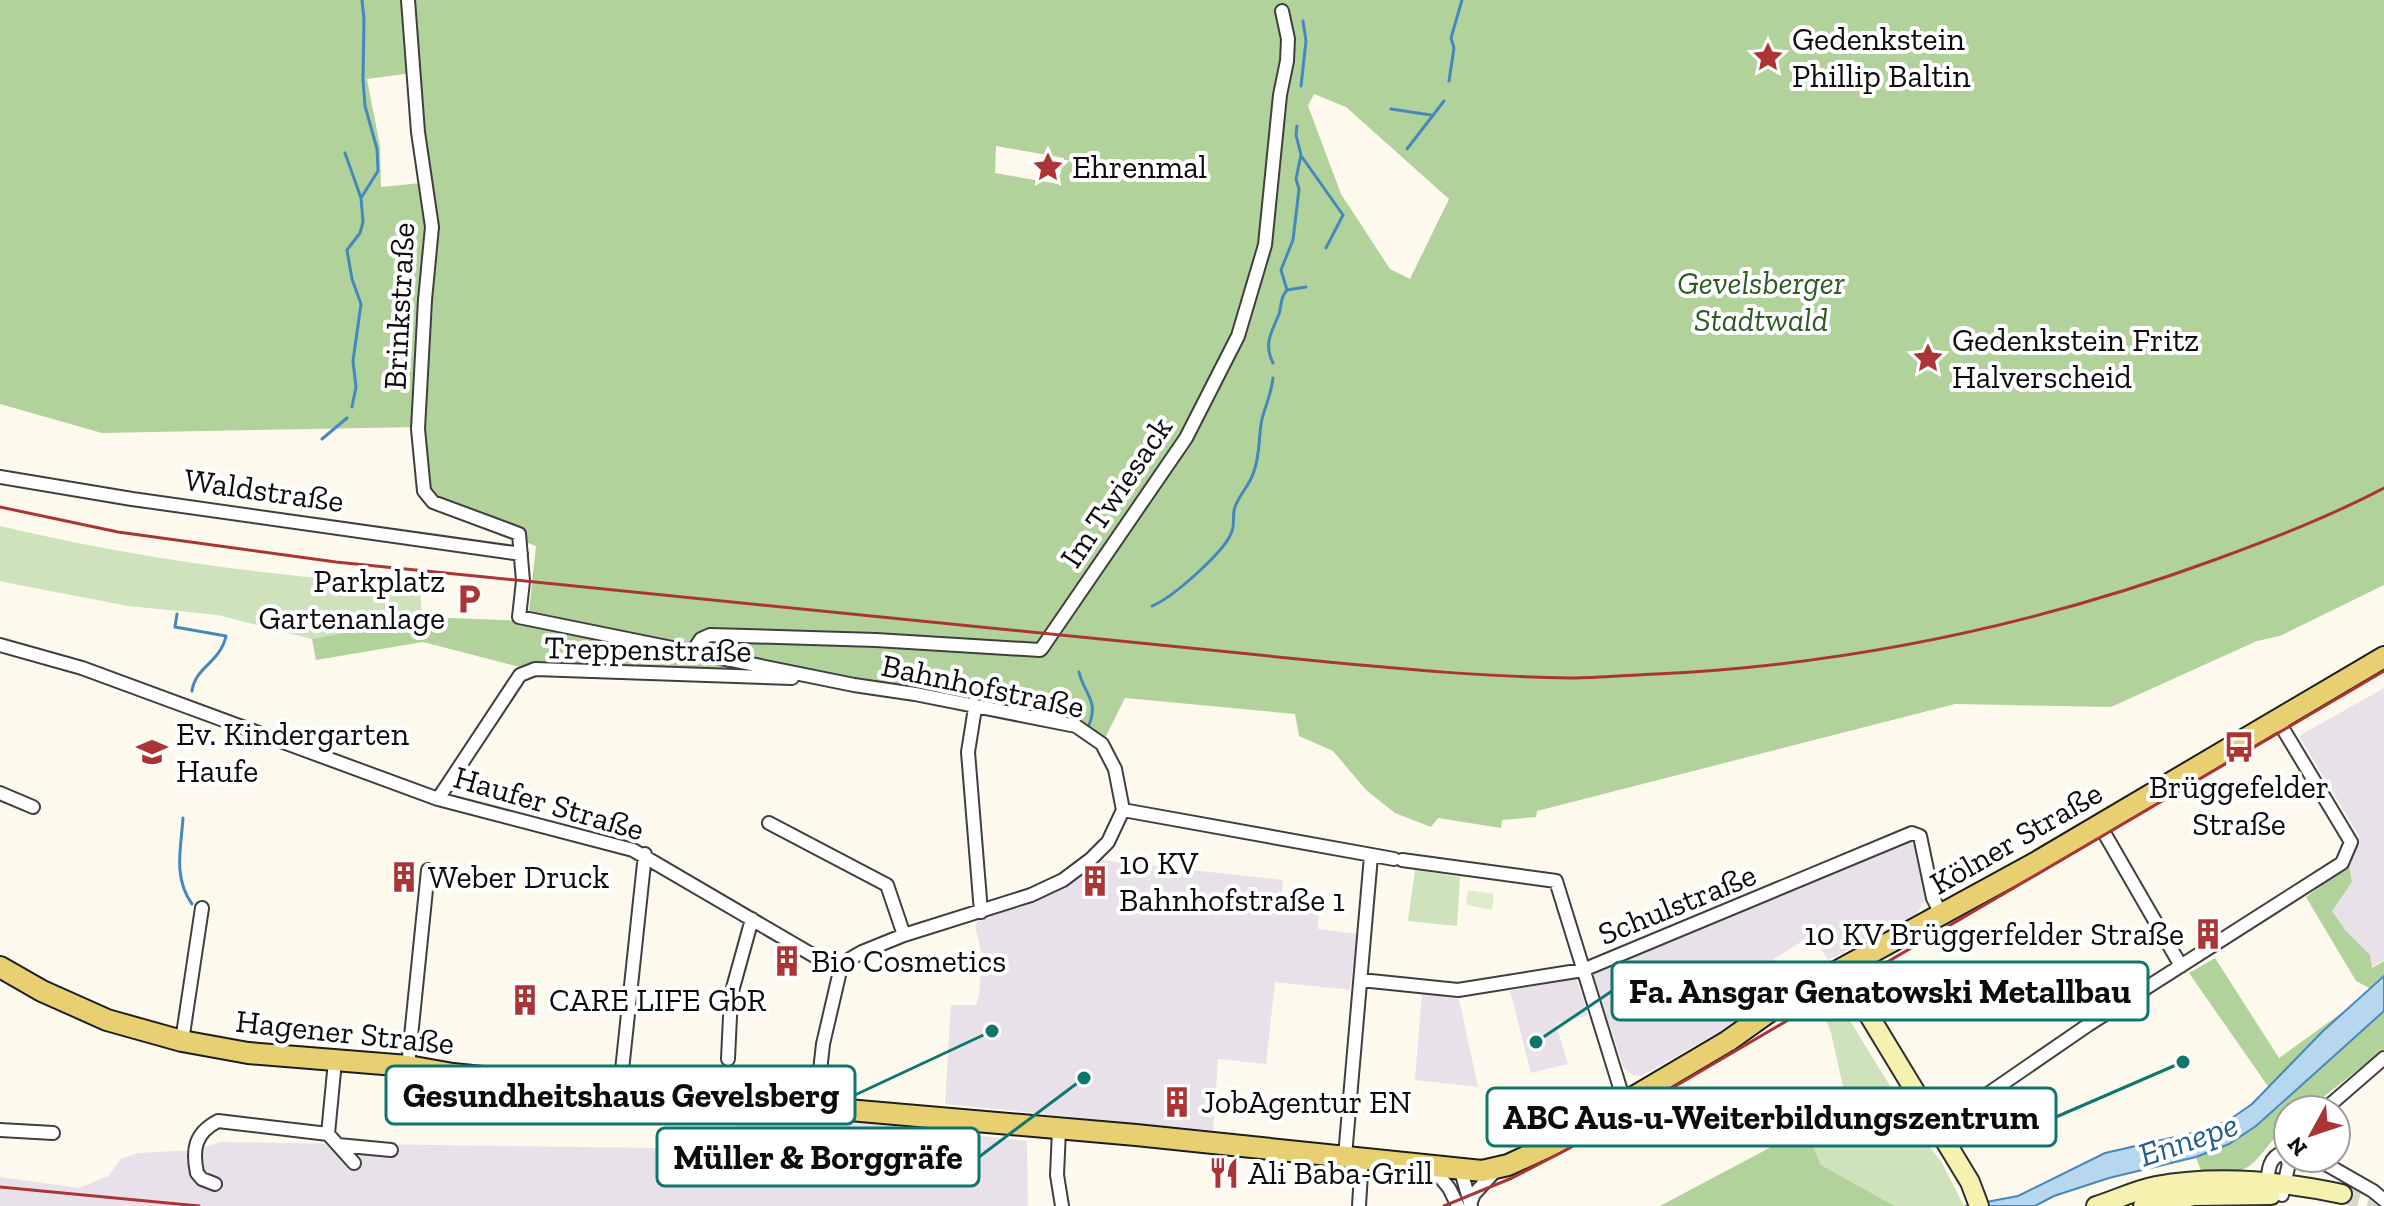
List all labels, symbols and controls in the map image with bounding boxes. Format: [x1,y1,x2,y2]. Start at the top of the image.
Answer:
place label: Gedenkstein Phillip Baltin [1792,20,1971,95]
place icon: Gedenkstein Phillip Baltin [1751,40,1785,74]
place label: Ehrenmal [1072,148,1207,186]
place icon: Ehrenmal [1031,150,1065,184]
street label: Brinkstraße [376,221,422,391]
park label: Gevelsberger Stadtwald [1677,264,1846,339]
place label: Gedenkstein Fritz Halverscheid [1952,321,2199,396]
place icon: Gedenkstein Fritz Halverscheid [1911,341,1945,375]
street label: Im Twiesack [1052,409,1180,574]
street label: Waldstraße [182,460,346,520]
place label: Parkplatz Gartenanlage [258,562,445,637]
parking icon: Parkplatz Gartenanlage [452,582,486,616]
street label: Treppenstraße [544,628,752,670]
street label: Bahnhofstraße [878,646,1088,726]
place label: Ev. Kindergarten Haufe [176,715,410,790]
bus stop icon: Brüggefelder Straße [2222,730,2256,764]
school or university icon: Ev. Kindergarten Haufe [135,735,169,769]
street label: Haufer Straße [449,758,649,848]
place label: Brüggefelder Straße [2149,768,2329,843]
street label: Kölner Straße [1923,774,2109,902]
place label: 10 KV Bahnhofstraße 1 [1119,844,1345,919]
street label: Schulstraße [1592,855,1762,953]
place label: Weber Druck [428,858,610,896]
building icon: Weber Druck [387,860,421,894]
building icon: 10 KV Bahnhofstraße 1 [1078,864,1112,898]
place label: 10 KV Brüggerfelder Straße [1804,915,2184,953]
building icon: 10 KV Brüggerfelder Straße [2191,917,2225,951]
place label: Bio Cosmetics [811,942,1006,980]
building icon: Bio Cosmetics [770,944,804,978]
callout: Fa. Ansgar Genatowski Metallbau [1612,962,2148,1020]
text: Fa. Ansgar Genatowski Metallbau [1629,971,2131,1012]
place label: CARE LIFE GbR [549,981,766,1019]
building icon: CARE LIFE GbR [508,983,542,1017]
street label: Hagener Straße [234,1002,456,1062]
callout: Gesundheitshaus Gevelsberg [386,1066,855,1124]
text: Gesundheitshaus Gevelsberg [403,1075,839,1116]
place label: JobAgentur EN [1201,1083,1412,1121]
building icon: JobAgentur EN [1160,1085,1194,1119]
callout: ABC Aus-u-Weiterbildungszentrum [1487,1088,2056,1146]
north arrow [2272,1094,2352,1174]
text: ABC Aus-u-Weiterbildungszentrum [1503,1097,2039,1138]
water label: Ennepe [2133,1103,2243,1176]
callout: Müller & Borggräfe [657,1128,979,1186]
text: N [2281,1131,2313,1162]
text: Müller & Borggräfe [673,1137,963,1178]
place label: Ali Baba-Grill [1248,1154,1433,1192]
restaurant icon: Ali Baba-Grill [1207,1156,1241,1190]

